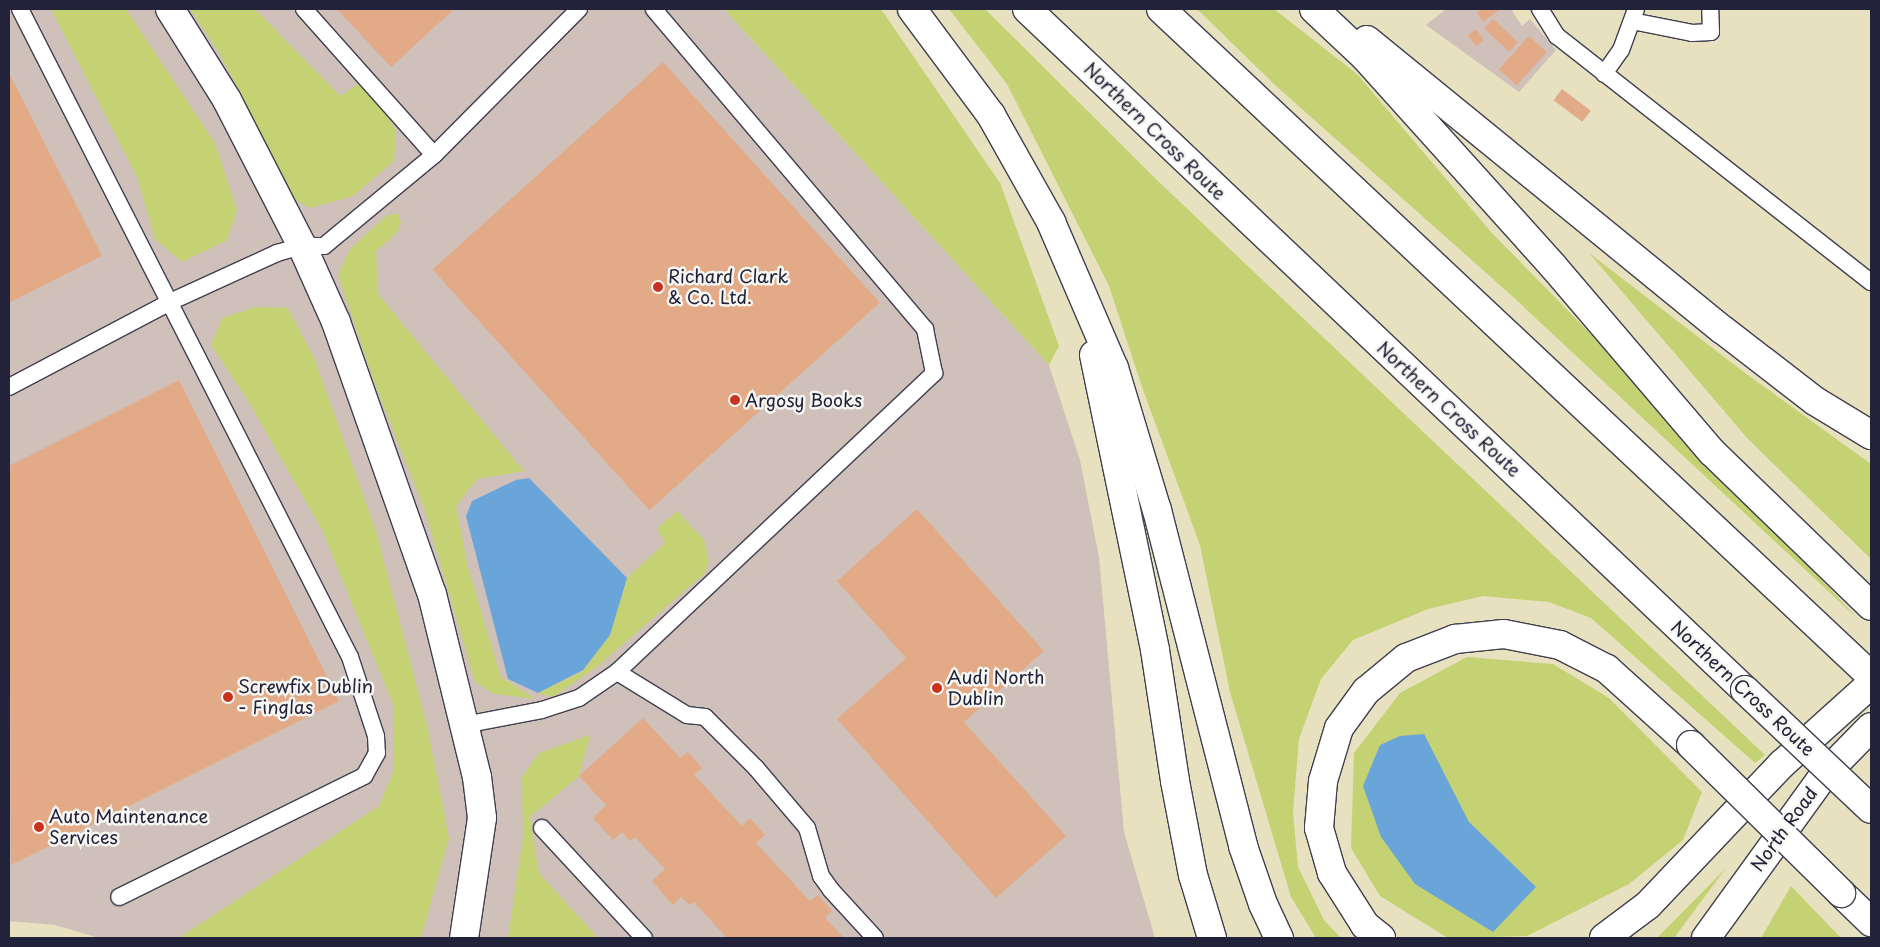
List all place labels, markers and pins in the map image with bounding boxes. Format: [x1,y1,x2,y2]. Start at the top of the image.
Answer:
place label: Richard Clark & Co. Ltd. [668,266,789,308]
marker: Richard Clark & Co. Ltd. [652,281,664,293]
place label: Argosy Books [745,389,862,411]
marker: Argosy Books [729,394,741,406]
place label: Audi North Dublin [947,667,1044,710]
place label: Screwfix Dublin - Finglas [238,676,374,719]
marker: Audi North Dublin [931,682,943,694]
marker: Screwfix Dublin - Finglas [222,691,234,703]
place label: Auto Maintenance Services [49,806,210,849]
marker: Auto Maintenance Services [33,821,45,833]

